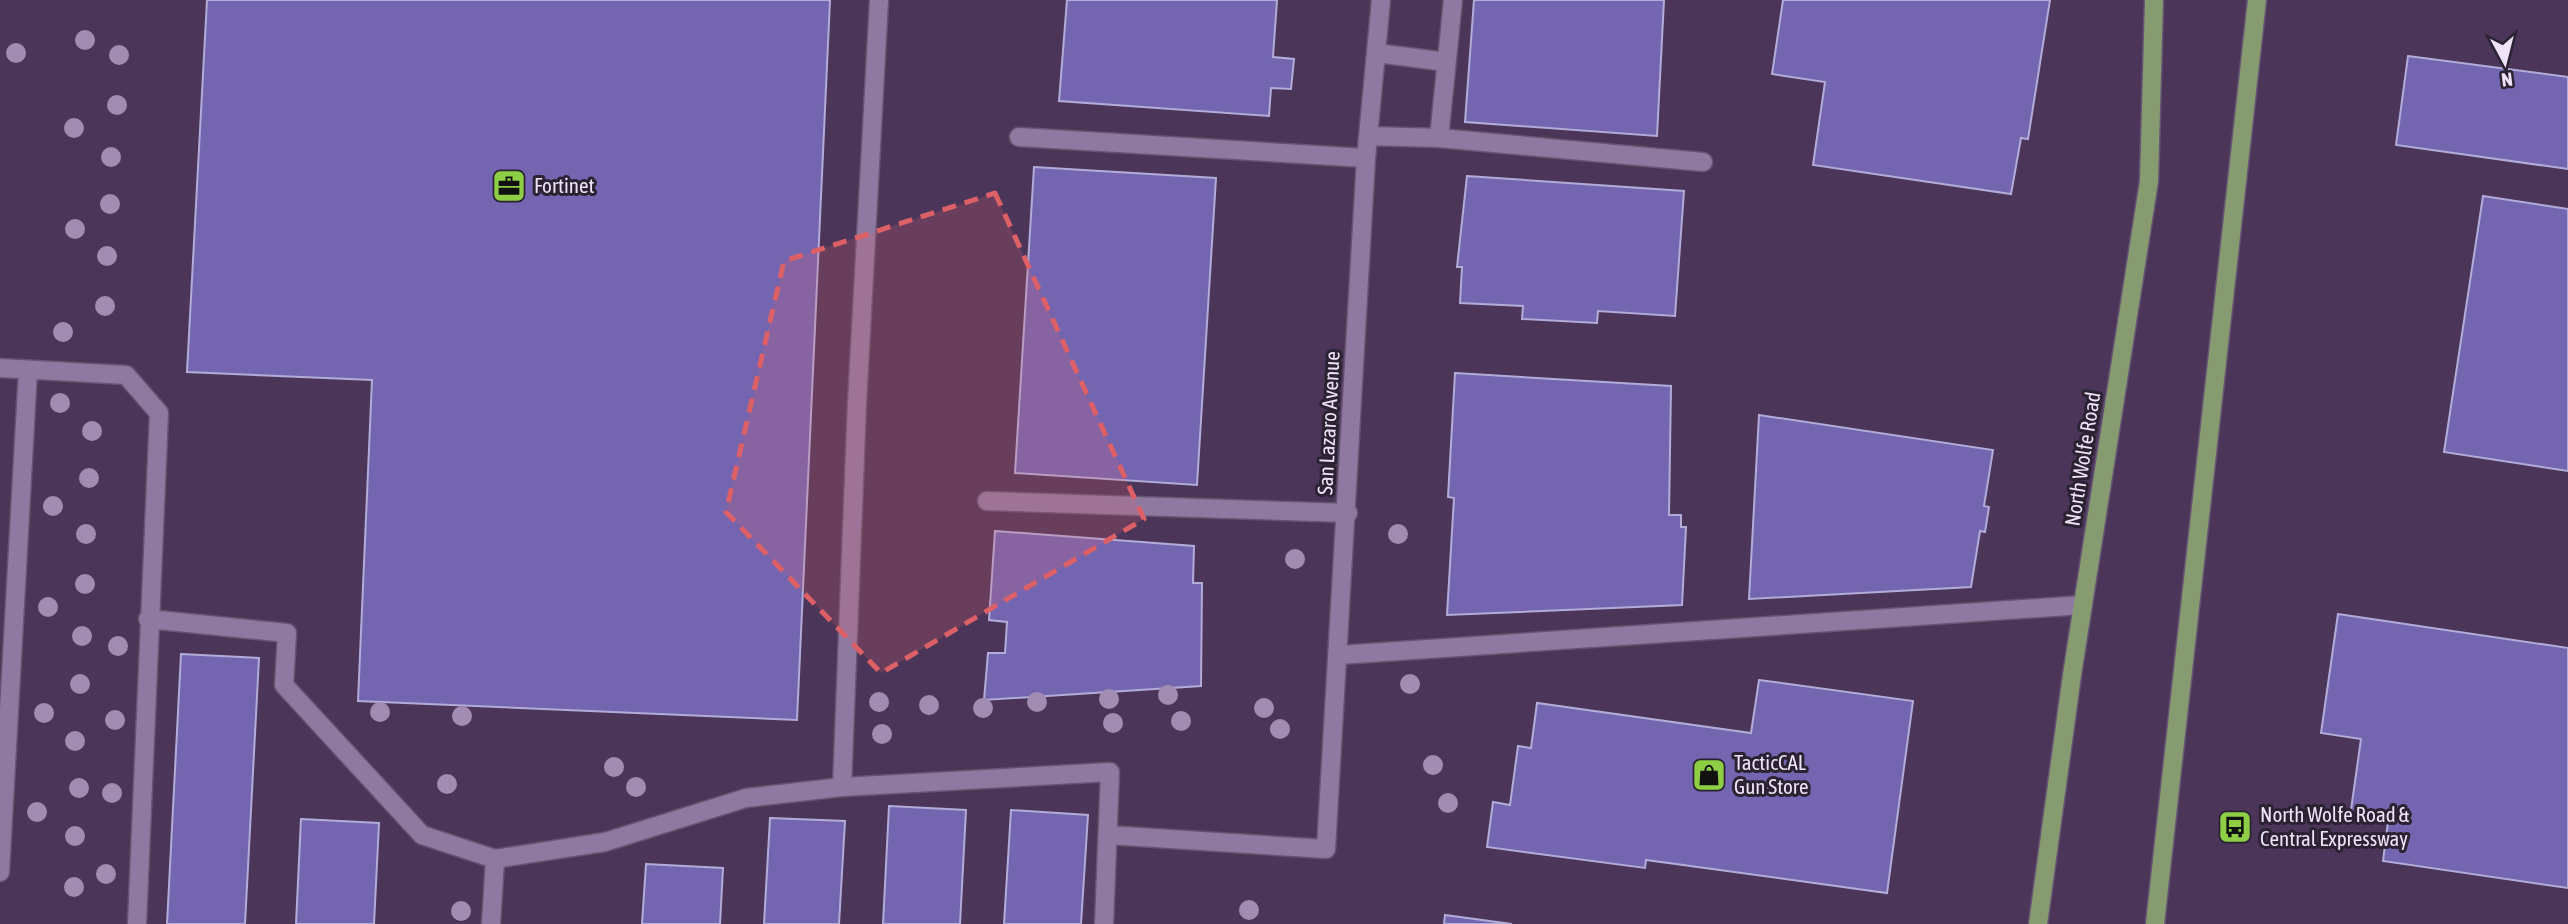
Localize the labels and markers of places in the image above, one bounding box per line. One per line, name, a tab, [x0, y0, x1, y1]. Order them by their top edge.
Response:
office icon: Fortinet	[490, 167, 528, 205]
place label: Fortinet	[534, 173, 595, 197]
place label: TacticCAL Gun Store	[1734, 750, 1809, 798]
shop icon: TacticCAL Gun Store	[1690, 756, 1728, 794]
place label: North Wolfe Road & Central Expressway	[2260, 802, 2410, 850]
bus stop icon: North Wolfe Road & Central Expressway	[2216, 808, 2254, 846]

